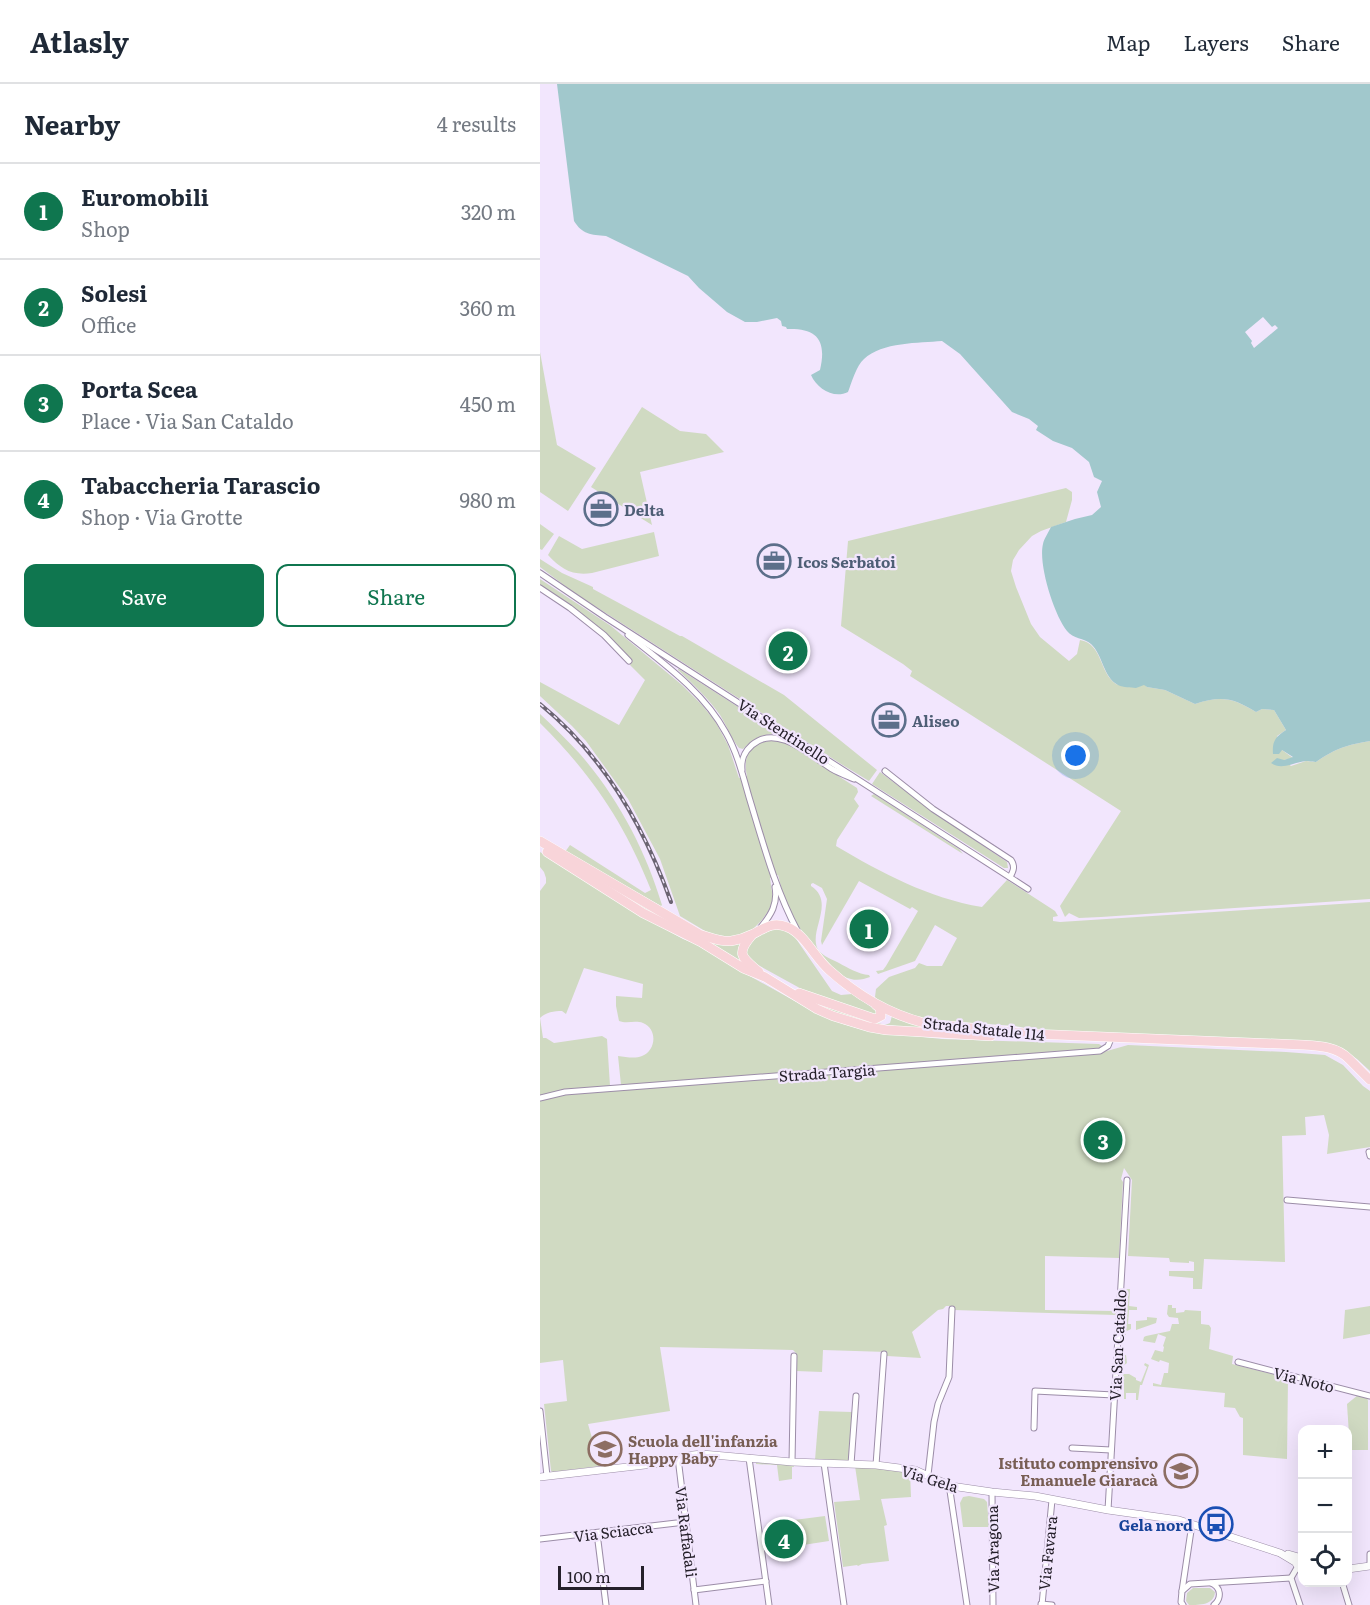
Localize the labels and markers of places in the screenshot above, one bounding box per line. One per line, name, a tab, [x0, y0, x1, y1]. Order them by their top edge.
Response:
office icon: Delta	[583, 491, 619, 527]
place label: Delta	[624, 498, 665, 521]
office icon: Icos Serbatoi	[756, 543, 792, 579]
place label: Icos Serbatoi	[797, 550, 896, 573]
pin: 2	[768, 628, 808, 674]
office icon: Aliseo	[871, 702, 907, 738]
place label: Aliseo	[912, 709, 960, 732]
pin: 1	[850, 906, 888, 952]
pin: 3	[1084, 1118, 1122, 1162]
place label: Scuola dell'infanzia Happy Baby	[628, 1429, 778, 1469]
school or university icon: Scuola dell'infanzia Happy Baby	[587, 1431, 623, 1467]
place label: Istituto comprensivo Emanuele Giaracà	[998, 1451, 1158, 1491]
school or university icon: Istituto comprensivo Emanuele Giaracà	[1163, 1453, 1199, 1489]
bus stop icon: Gela nord	[1198, 1506, 1234, 1542]
place label: Gela nord	[1119, 1513, 1193, 1536]
pin: 4	[764, 1516, 804, 1562]

